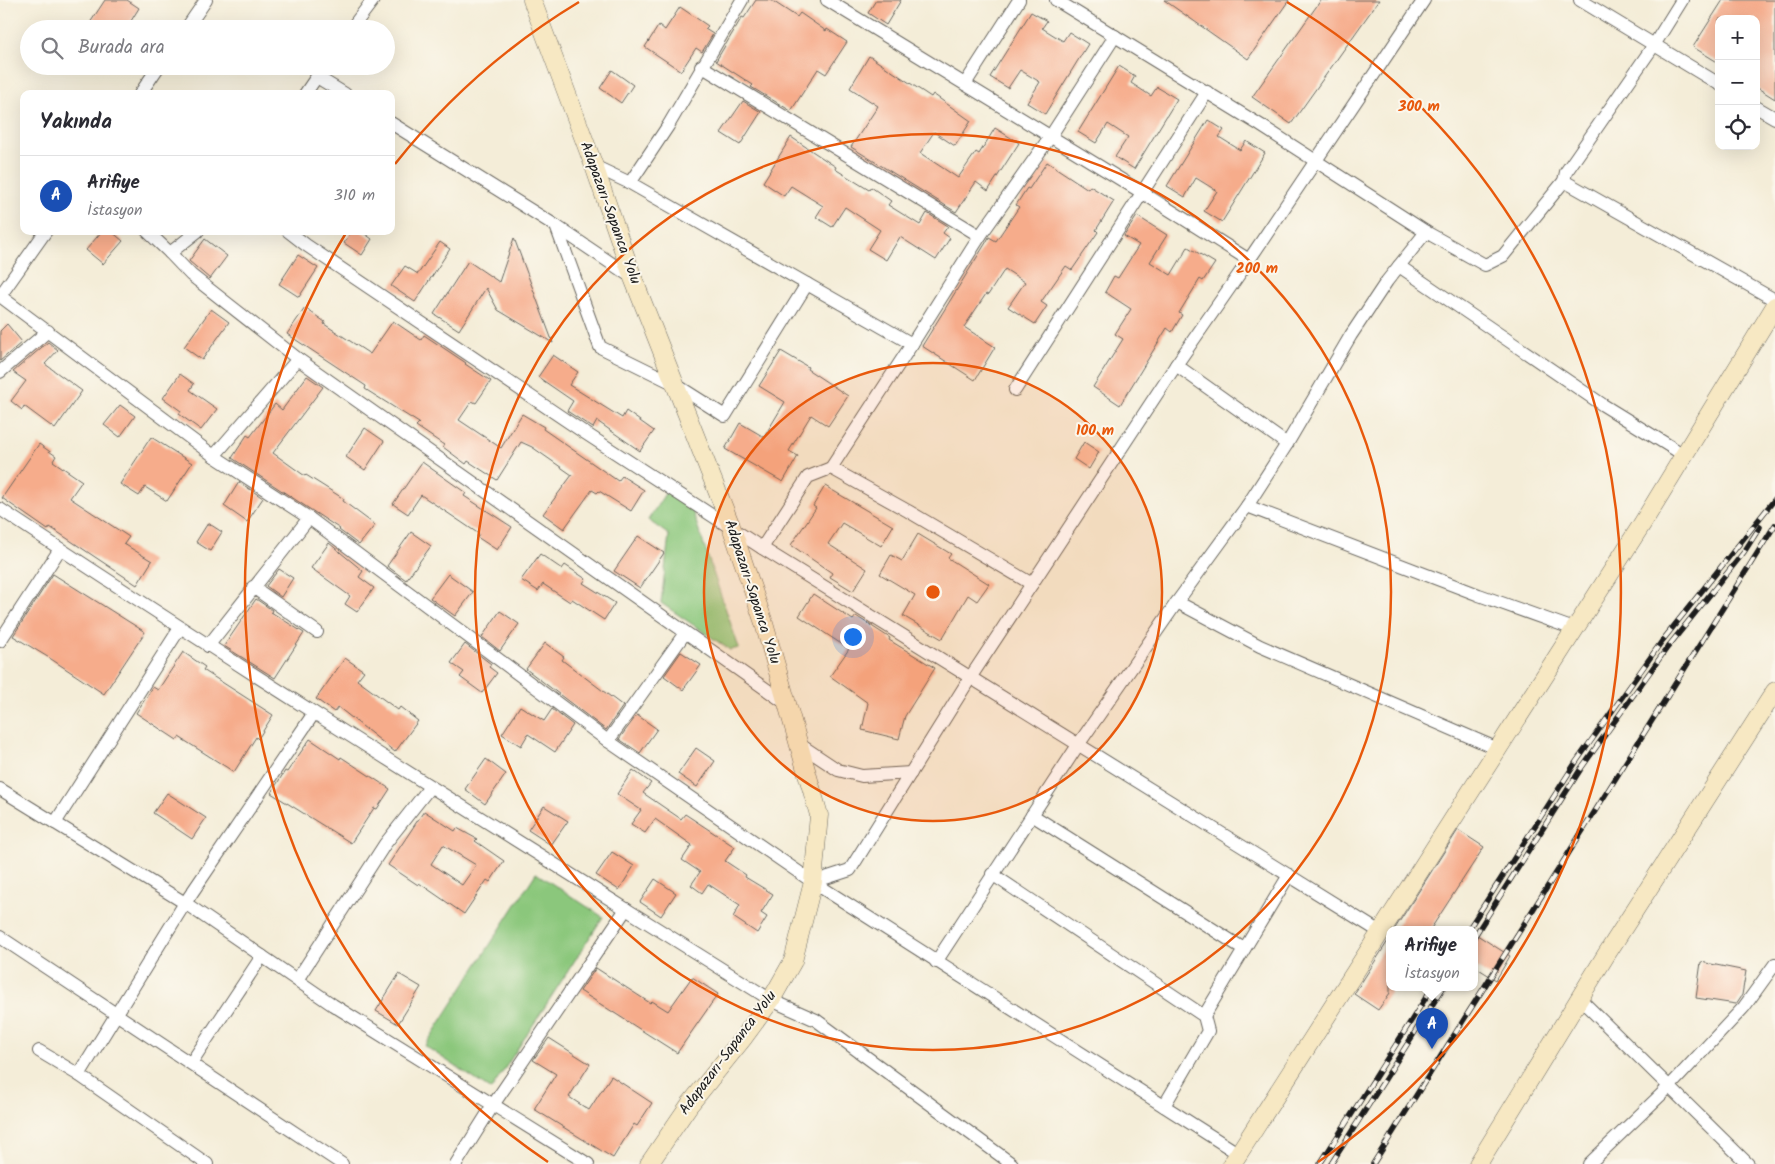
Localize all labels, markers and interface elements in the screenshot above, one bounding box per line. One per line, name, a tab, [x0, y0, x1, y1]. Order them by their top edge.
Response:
map controls	[1715, 15, 1760, 150]
button: +	[1715, 15, 1760, 60]
search box	[20, 20, 395, 75]
text: Burada ara	[78, 33, 165, 63]
icon: search	[38, 34, 66, 62]
button: −	[1715, 60, 1760, 105]
text: 300 m	[1397, 95, 1440, 119]
button: locate	[1715, 105, 1760, 150]
text: Yakında	[40, 106, 112, 139]
street label: Adapazarı-Sapanca Yolu	[573, 138, 647, 288]
text: Arifiye	[87, 168, 140, 198]
text: A	[51, 183, 61, 208]
text: 310 m	[334, 183, 375, 208]
text: İstasyon	[87, 198, 143, 223]
text: 200 m	[1236, 257, 1278, 281]
text: 100 m	[1076, 419, 1114, 443]
street label: Adapazarı-Sapanca Yolu	[717, 517, 787, 667]
centre of rings	[924, 583, 942, 601]
your location	[840, 624, 866, 650]
popup	[1386, 926, 1478, 991]
text: Arifiye	[1404, 931, 1457, 961]
text: İstasyon	[1404, 961, 1460, 986]
street label: Adapazarı-Sapanca Yolu	[673, 986, 783, 1120]
pin: A	[1416, 1008, 1448, 1049]

